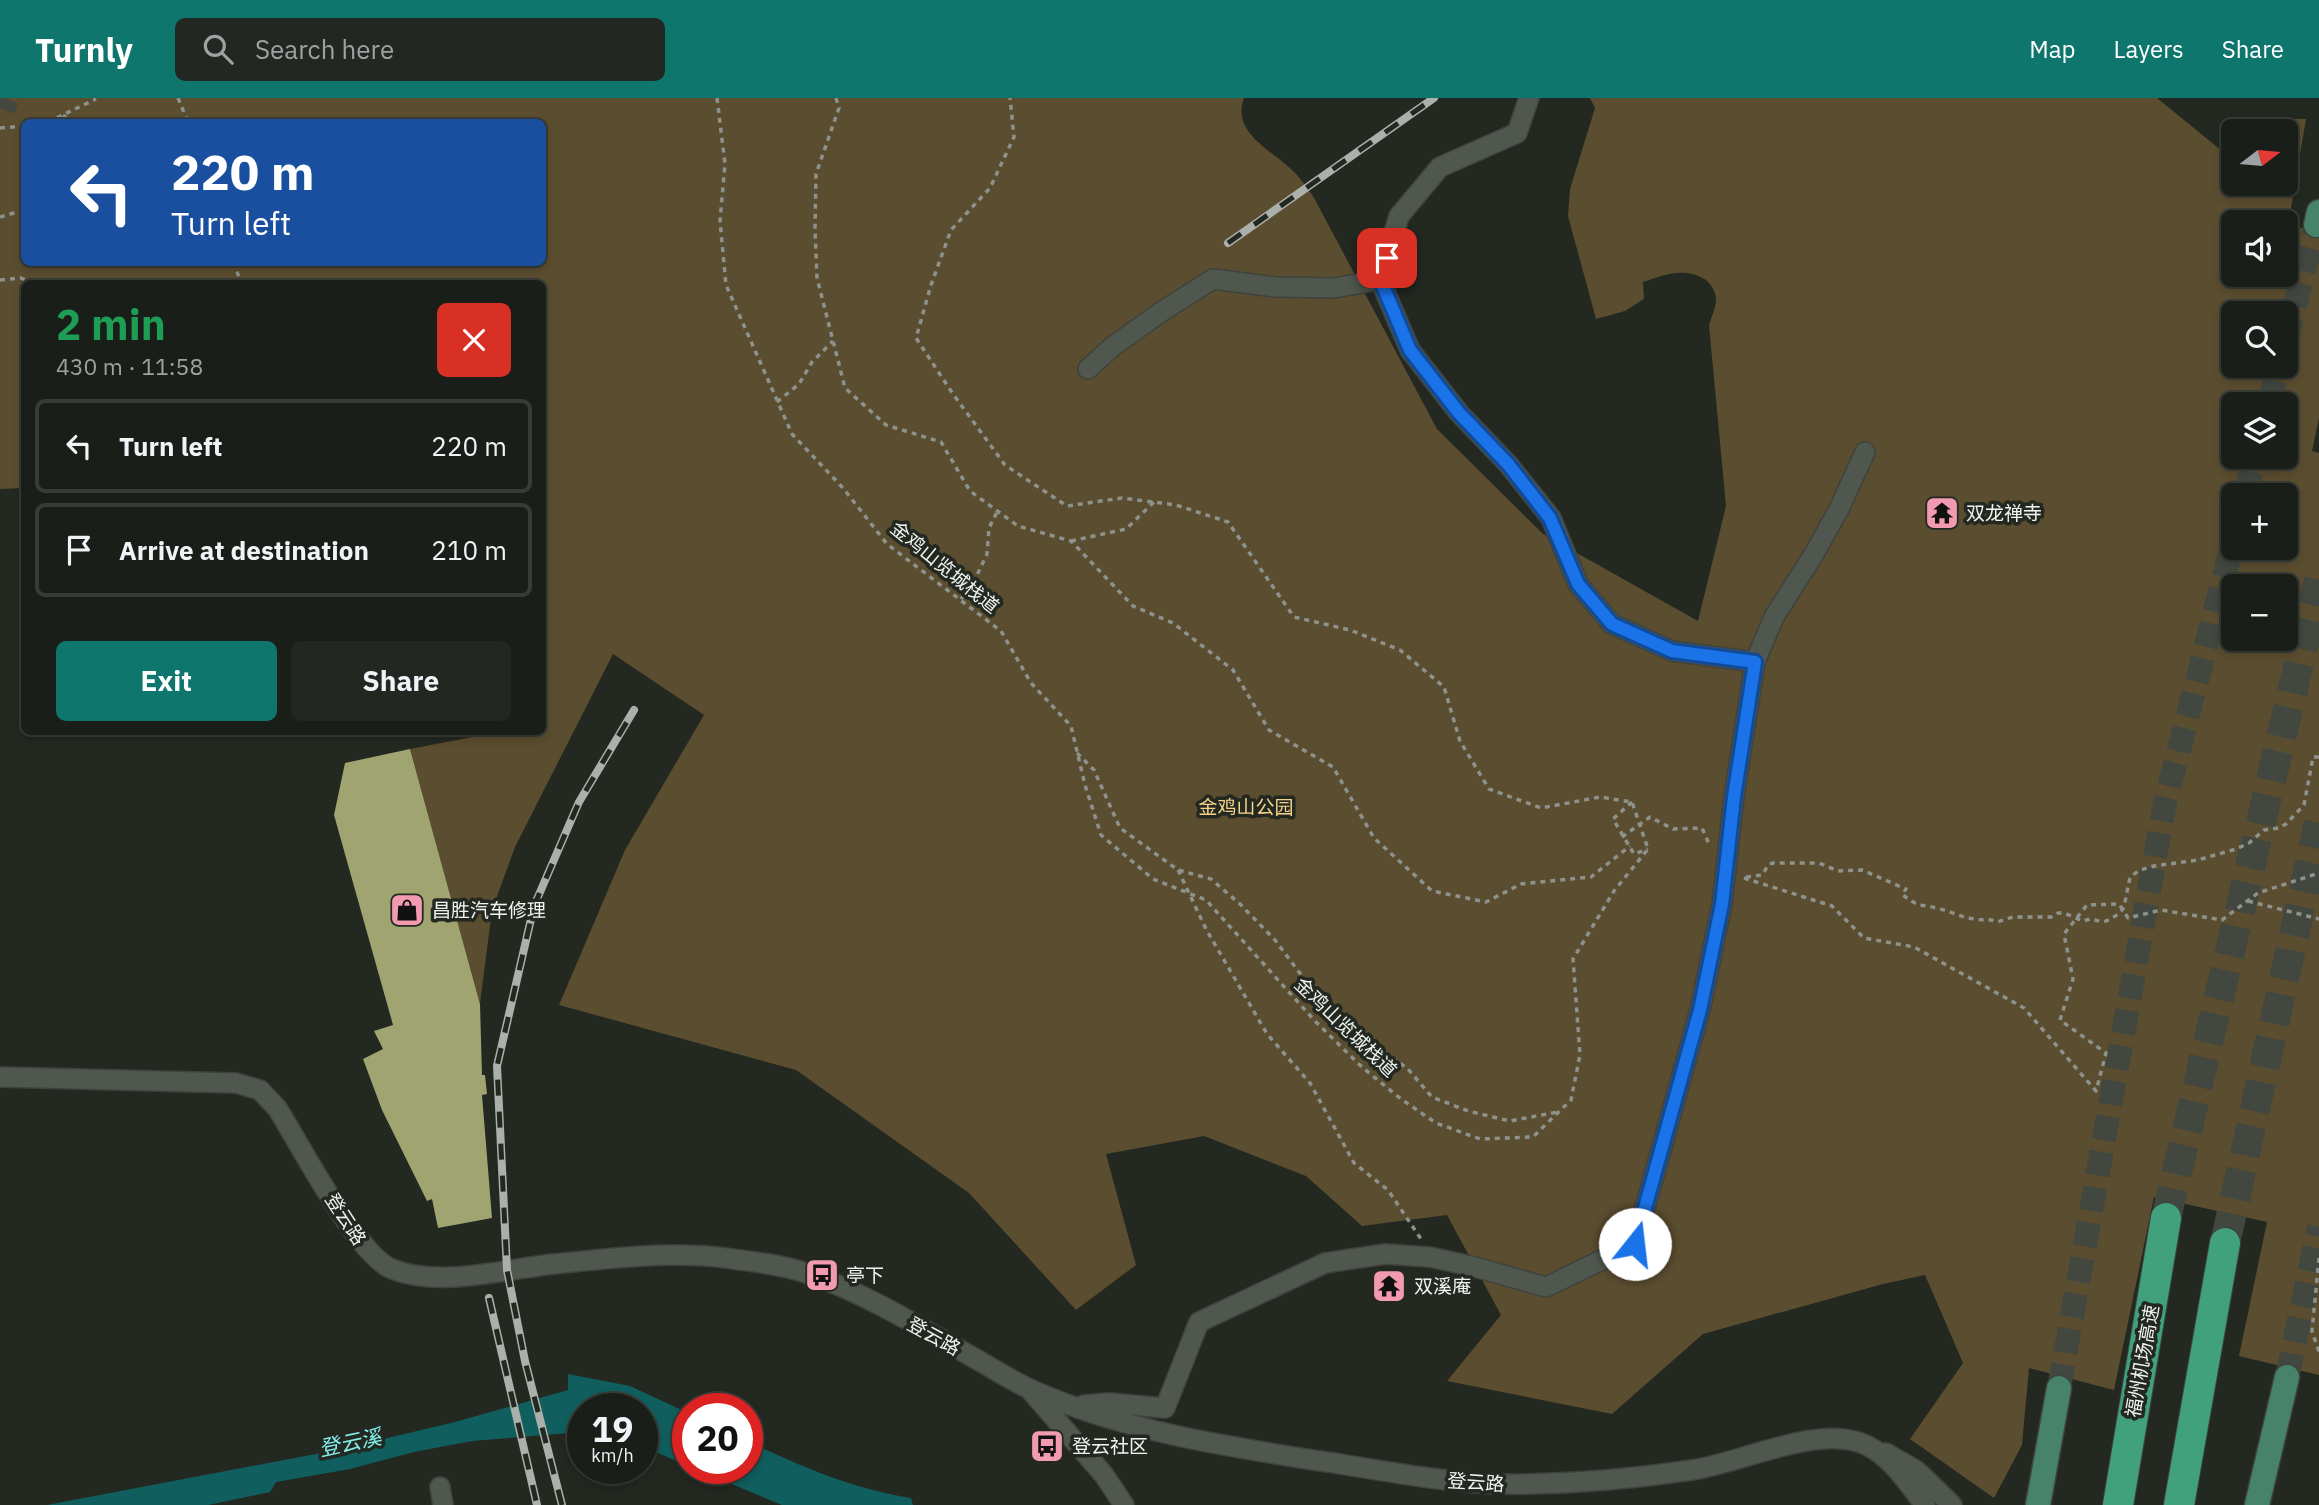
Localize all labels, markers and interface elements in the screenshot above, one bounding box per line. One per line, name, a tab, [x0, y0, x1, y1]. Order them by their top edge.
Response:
search box	[175, 18, 665, 81]
text: Turnly	[35, 28, 133, 71]
icon: search	[199, 30, 237, 68]
text: Search here	[255, 32, 394, 66]
text: Map	[2029, 33, 2076, 65]
text: Layers	[2114, 33, 2184, 65]
text: Share	[2222, 33, 2284, 65]
north arrow	[2221, 119, 2298, 196]
map controls	[2221, 119, 2298, 651]
text: 220 m	[171, 140, 315, 203]
icon: left	[56, 147, 147, 238]
text: Turn left	[171, 202, 291, 244]
button: sound	[2221, 210, 2298, 287]
pin	[1357, 228, 1417, 288]
icon: arrive	[1368, 239, 1406, 277]
text: 2 min	[56, 297, 166, 352]
button: search	[2221, 301, 2298, 378]
button: close	[437, 303, 511, 377]
text: 430 m · 11:58	[56, 351, 203, 381]
button: layers	[2221, 392, 2298, 469]
icon: left	[60, 427, 98, 465]
text: Turn left	[119, 429, 222, 463]
text: 220 m	[431, 429, 507, 463]
button: +	[2221, 483, 2298, 560]
temple icon: 双龙禅寺	[1923, 494, 1961, 532]
place label: 双龙禅寺	[1966, 501, 2042, 525]
street label: 金鸡山览城栈道	[886, 516, 1004, 618]
icon: arrive	[60, 531, 98, 569]
text: Arrive at destination	[119, 533, 369, 567]
text: 210 m	[431, 533, 507, 567]
button: −	[2221, 574, 2298, 651]
button: Exit	[56, 641, 277, 721]
button: Share	[291, 641, 511, 721]
park label: 金鸡山公园	[1198, 795, 1294, 819]
shop icon: 昌胜汽车修理	[388, 891, 426, 929]
place label: 昌胜汽车修理	[432, 898, 546, 922]
street label: 金鸡山览城栈道	[1290, 972, 1402, 1082]
street label: 登云路	[320, 1189, 372, 1249]
position arrow	[1598, 1207, 1672, 1281]
bus stop icon: 亭下	[803, 1256, 841, 1294]
place label: 亭下	[846, 1263, 884, 1287]
temple icon: 双溪庵	[1370, 1267, 1408, 1305]
place label: 双溪庵	[1414, 1274, 1471, 1298]
street label: 福州机场高速	[2120, 1303, 2164, 1419]
street label: 登云路	[903, 1312, 965, 1360]
speed limit sign: 20	[672, 1393, 763, 1484]
text: 19	[591, 1406, 634, 1452]
water label: 登云溪	[316, 1421, 386, 1462]
bus stop icon: 登云社区	[1028, 1427, 1066, 1465]
place label: 登云社区	[1072, 1434, 1148, 1458]
text: km/h	[591, 1444, 634, 1467]
street label: 登云路	[1447, 1468, 1505, 1496]

